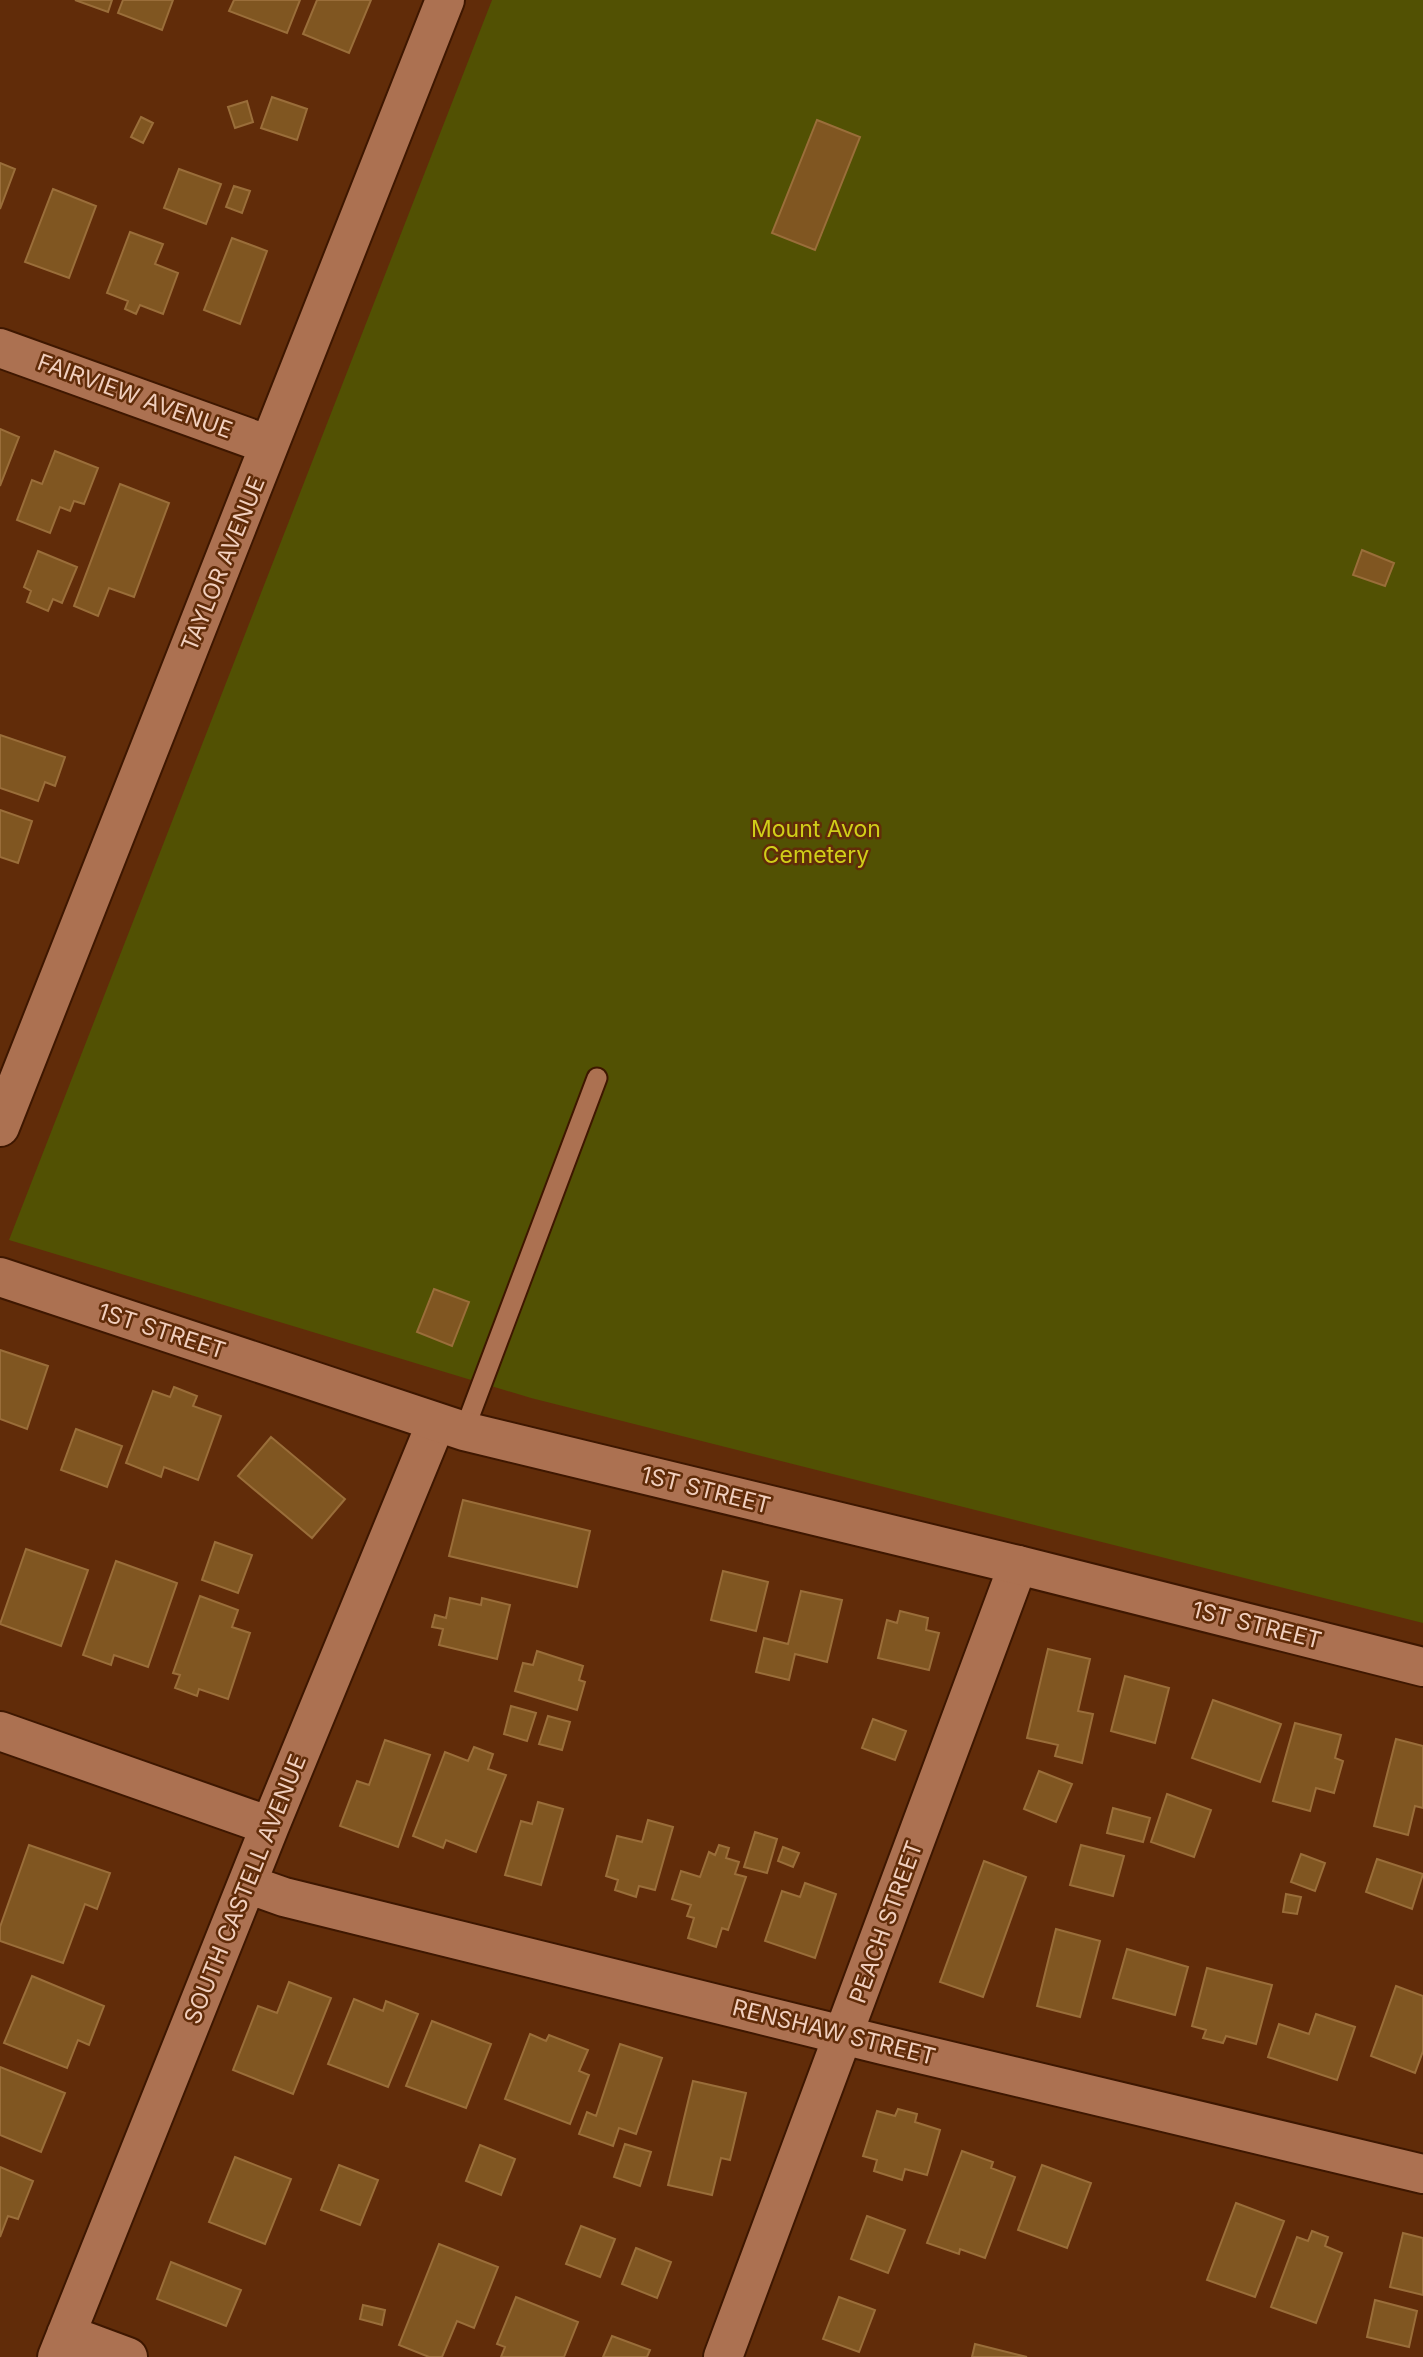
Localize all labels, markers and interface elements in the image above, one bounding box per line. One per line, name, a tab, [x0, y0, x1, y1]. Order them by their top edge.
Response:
street label: FAIRVIEW AVENUE	[34, 348, 236, 444]
street label: TAYLOR AVENUE	[175, 472, 271, 656]
park label: Mount Avon Cemetery	[751, 815, 881, 869]
street label: 1ST STREET	[95, 1297, 229, 1365]
street label: 1ST STREET	[638, 1460, 774, 1520]
street label: 1ST STREET	[1189, 1595, 1325, 1655]
street label: SOUTH CASTELL AVENUE	[178, 1750, 312, 2028]
street label: PEACH STREET	[844, 1837, 928, 2007]
street label: RENSHAW STREET	[730, 1993, 938, 2071]

